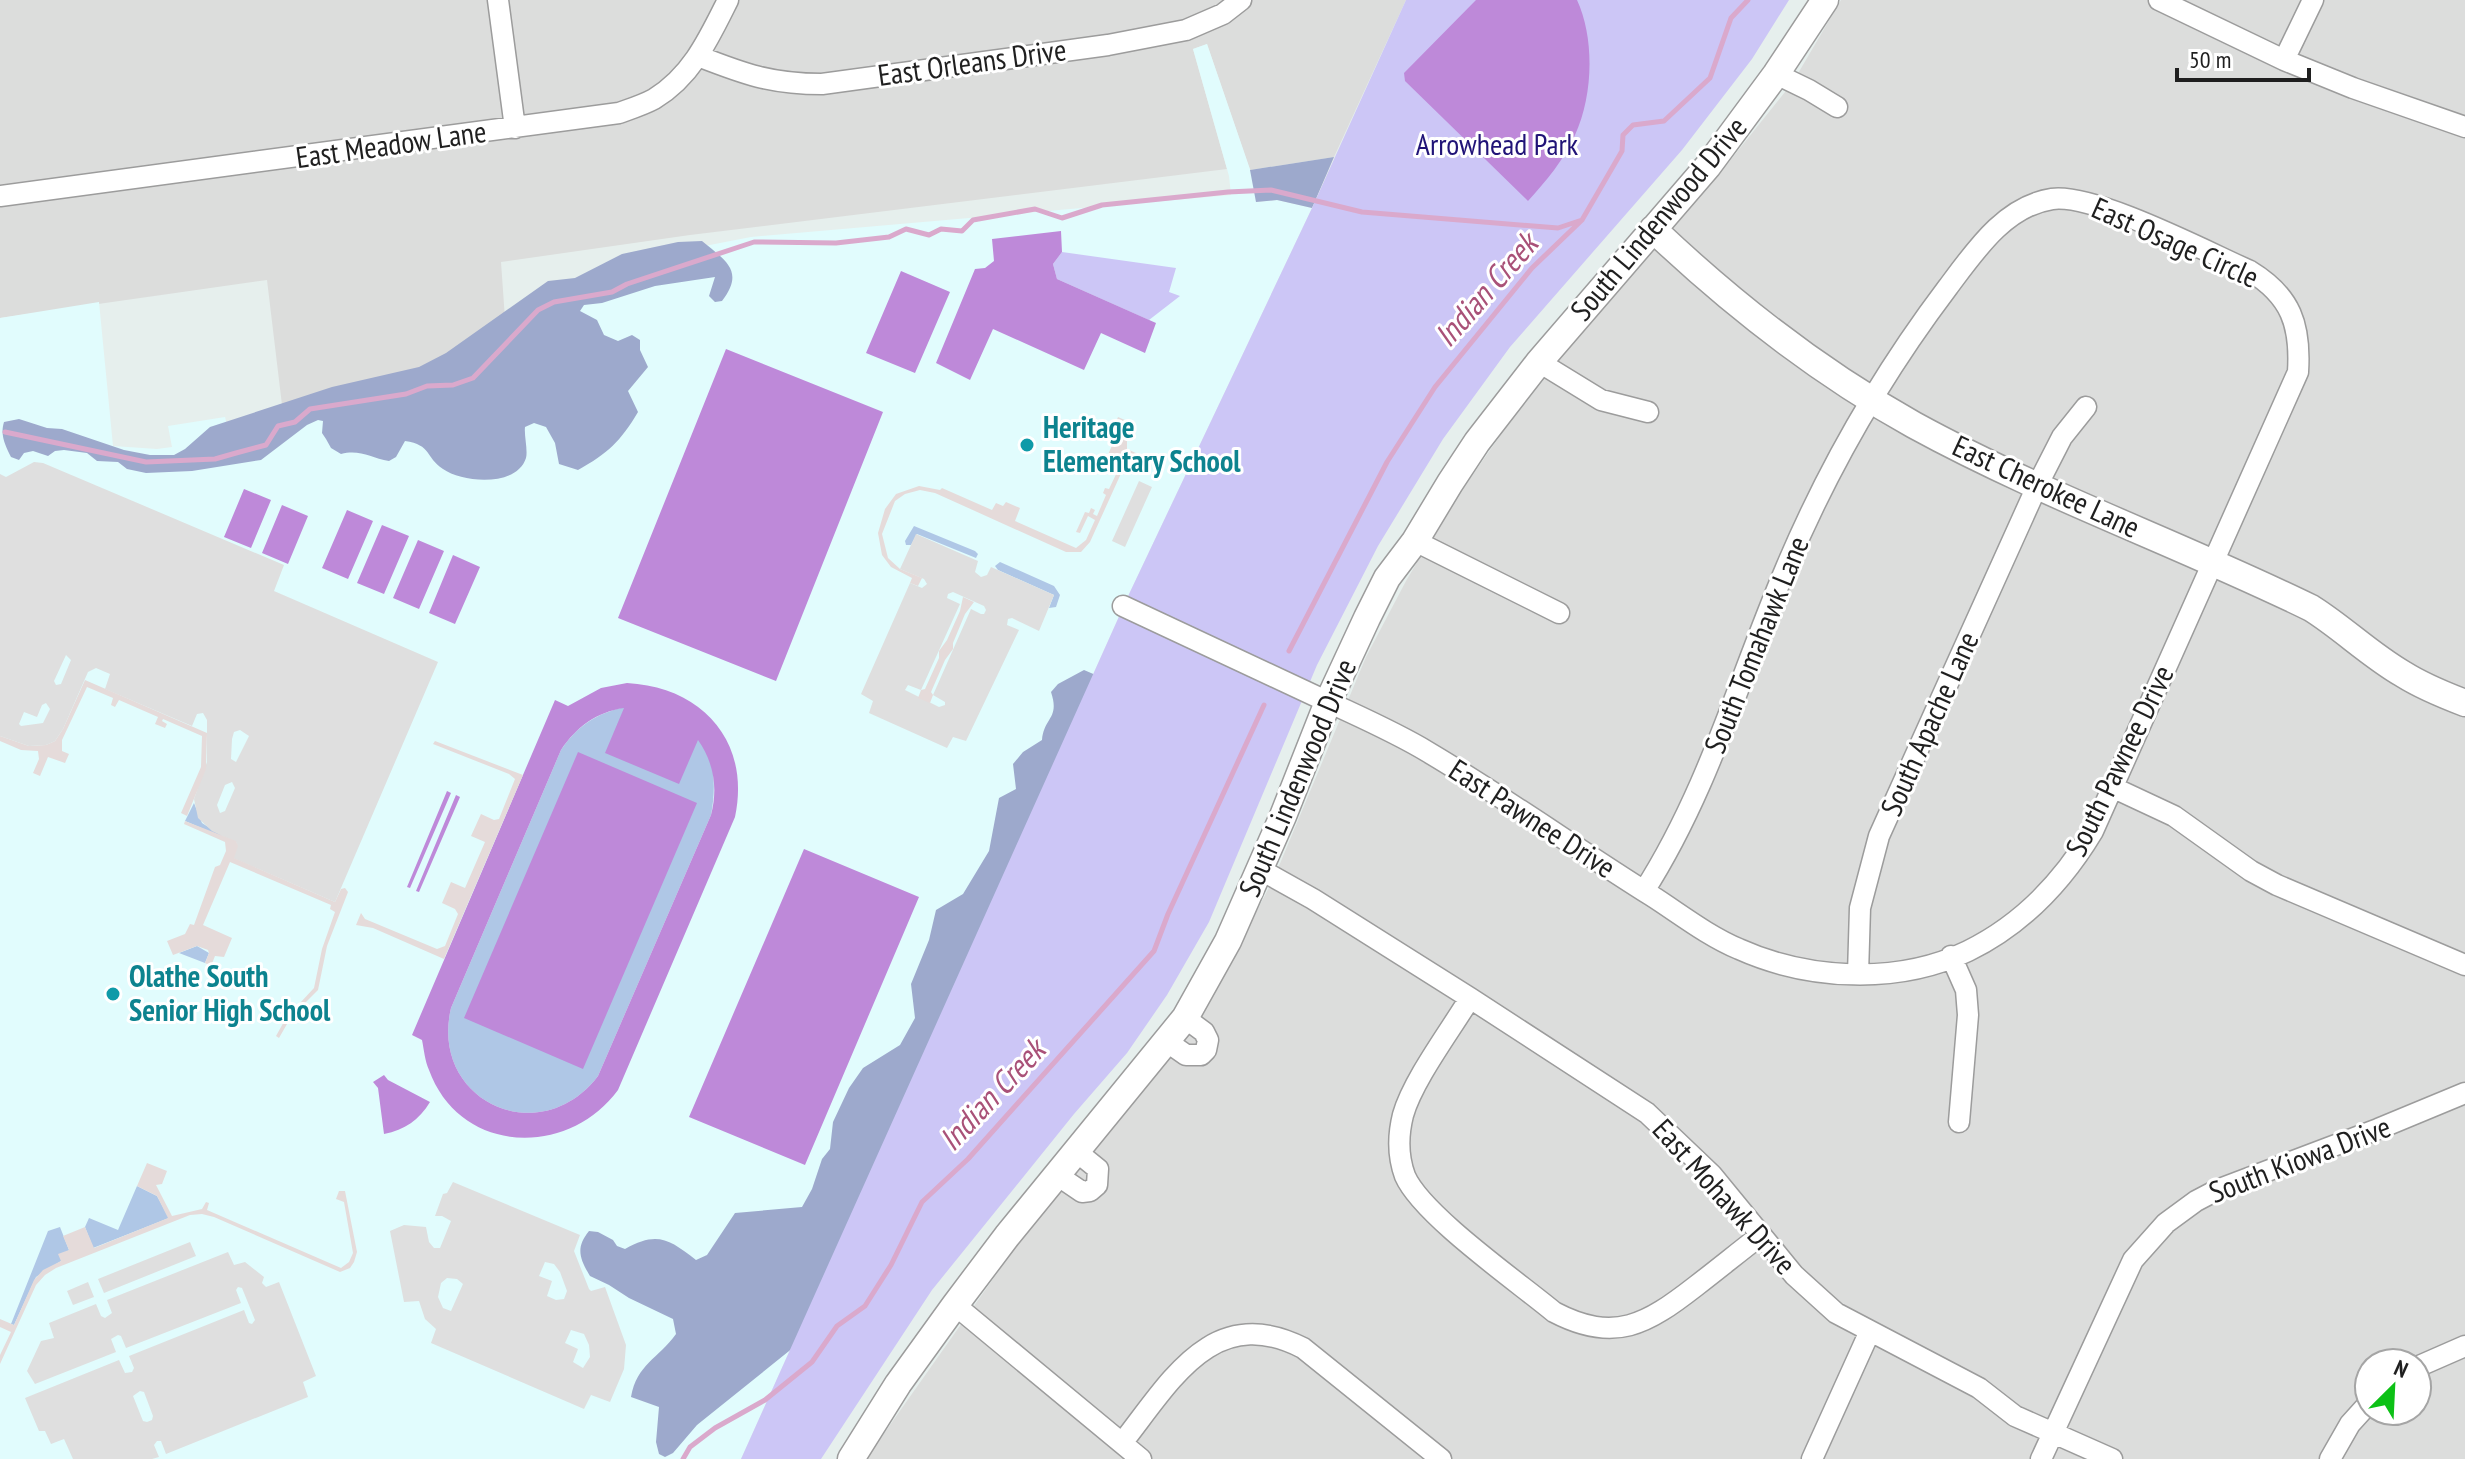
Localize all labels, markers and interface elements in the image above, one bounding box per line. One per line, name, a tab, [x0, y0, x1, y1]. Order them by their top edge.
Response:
street label: East Orleans Drive	[875, 29, 1069, 94]
scale bar	[2177, 32, 2309, 82]
text: 50 m	[2189, 44, 2231, 75]
street label: South Lindenwood Drive	[1561, 108, 1755, 328]
street label: East Meadow Lane	[293, 111, 489, 176]
park label: Arrowhead Park	[1416, 124, 1579, 163]
street label: East Osage Circle	[2086, 188, 2265, 296]
water label: Indian Creek	[1424, 221, 1549, 355]
place label: Heritage Elementary School	[1043, 407, 1241, 480]
street label: East Cherokee Lane	[1947, 425, 2146, 546]
marker: Heritage Elementary School	[1018, 436, 1036, 454]
street label: South Tomahawk Lane	[1694, 530, 1817, 759]
street label: South Apache Lane	[1871, 625, 1987, 821]
street label: South Lindenwood Drive	[1229, 653, 1364, 902]
street label: South Pawnee Drive	[2056, 658, 2182, 862]
street label: East Pawnee Drive	[1442, 749, 1623, 886]
place label: Olathe South Senior High School	[129, 956, 331, 1029]
marker: Olathe South Senior High School	[104, 985, 122, 1003]
water label: Indian Creek	[929, 1027, 1056, 1159]
street label: South Kiowa Drive	[2203, 1106, 2396, 1211]
street label: East Mohawk Drive	[1645, 1110, 1805, 1282]
north arrow	[2353, 1347, 2433, 1427]
text: N	[2390, 1354, 2412, 1384]

